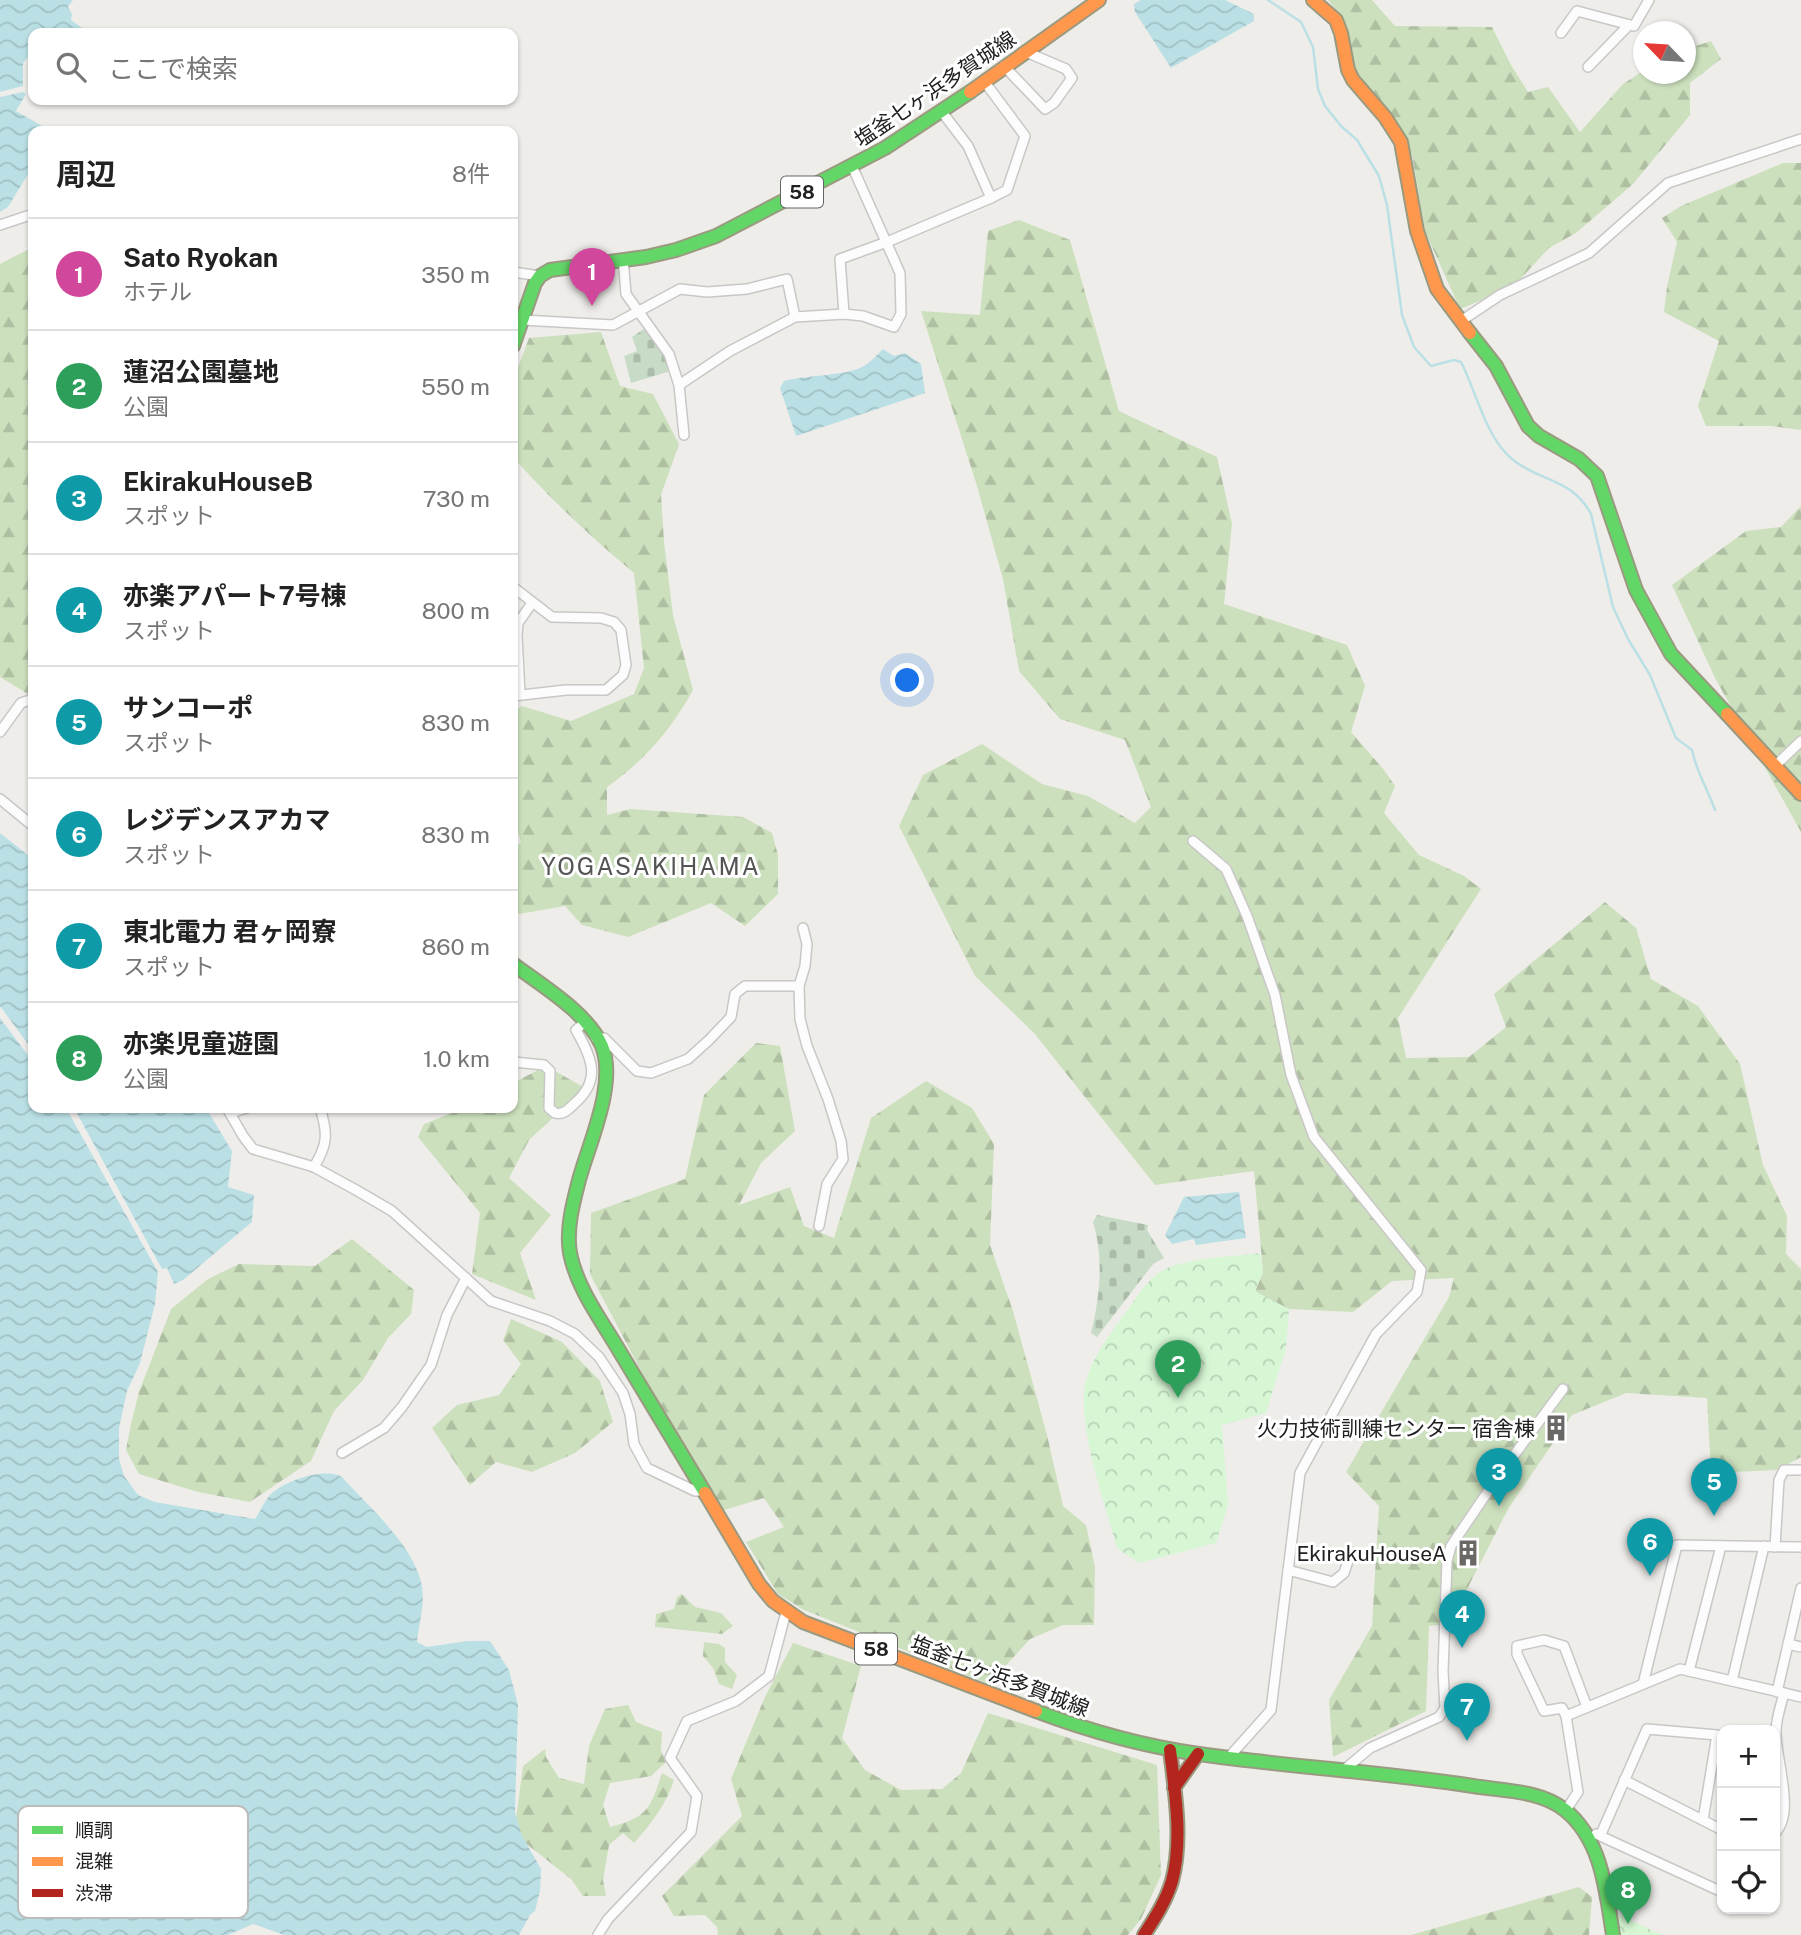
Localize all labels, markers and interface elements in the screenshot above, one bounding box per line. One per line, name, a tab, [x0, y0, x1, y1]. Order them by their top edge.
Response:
north arrow	[1633, 21, 1696, 84]
street label: 塩釜七ヶ浜多賀城線	[850, 26, 1020, 152]
search box	[28, 28, 518, 105]
icon: search	[52, 48, 90, 86]
text: ここで検索	[108, 53, 238, 84]
text: 周辺	[56, 156, 116, 192]
text: 8件	[452, 160, 490, 187]
road number: 58	[781, 176, 823, 208]
text: Sato Ryokan	[123, 242, 278, 273]
pin: 1	[569, 248, 615, 306]
text: 1	[74, 261, 84, 288]
text: 350 m	[421, 261, 490, 288]
text: ホテル	[123, 278, 192, 305]
text: 蓮沼公園墓地	[123, 356, 279, 387]
text: 2	[72, 373, 86, 400]
text: 550 m	[421, 373, 490, 400]
text: 公園	[123, 393, 169, 420]
text: EkirakuHouseB	[123, 466, 313, 497]
text: 3	[71, 485, 87, 512]
text: 730 m	[423, 485, 490, 512]
text: スポット	[123, 502, 215, 529]
text: 亦楽アパート7号棟	[123, 580, 347, 611]
text: 4	[71, 597, 87, 624]
text: 800 m	[422, 597, 490, 624]
text: スポット	[123, 617, 215, 644]
your location	[890, 663, 924, 697]
text: サンコーポ	[123, 692, 253, 723]
text: 5	[71, 709, 87, 736]
text: 830 m	[421, 709, 490, 736]
text: スポット	[123, 729, 215, 756]
text: レジデンスアカマ	[123, 804, 330, 835]
text: 6	[71, 821, 87, 848]
text: 830 m	[421, 821, 490, 848]
text: スポット	[123, 841, 215, 868]
district label: YOGASAKIHAMA	[541, 852, 761, 880]
text: 東北電力 君ヶ岡寮	[123, 916, 337, 947]
text: 7	[72, 933, 86, 960]
text: 860 m	[422, 933, 490, 960]
text: スポット	[123, 953, 215, 980]
text: 亦楽児童遊園	[123, 1028, 279, 1059]
text: 8	[71, 1045, 87, 1072]
text: 1.0 km	[423, 1045, 490, 1072]
text: 公園	[123, 1065, 169, 1092]
pin: 2	[1155, 1340, 1201, 1398]
building icon: 火力技術訓練センター 宿舎棟	[1541, 1413, 1571, 1443]
place label: 火力技術訓練センター 宿舎棟	[1257, 1416, 1535, 1441]
pin: 3	[1476, 1448, 1522, 1506]
pin: 5	[1691, 1458, 1737, 1516]
pin: 6	[1627, 1518, 1673, 1576]
building icon: EkirakuHouseA	[1453, 1538, 1483, 1568]
place label: EkirakuHouseA	[1297, 1541, 1447, 1566]
pin: 4	[1439, 1590, 1485, 1648]
street label: 塩釜七ヶ浜多賀城線	[907, 1630, 1093, 1722]
road number: 58	[855, 1634, 897, 1665]
pin: 7	[1444, 1683, 1490, 1741]
map controls	[1717, 1725, 1780, 1914]
button: +	[1717, 1725, 1780, 1788]
button: −	[1717, 1788, 1780, 1851]
legend	[18, 1806, 248, 1918]
text: 順調	[75, 1819, 113, 1841]
text: 混雑	[75, 1850, 113, 1872]
button: locate	[1717, 1851, 1780, 1914]
pin: 8	[1605, 1866, 1651, 1924]
text: 渋滞	[75, 1882, 113, 1904]

